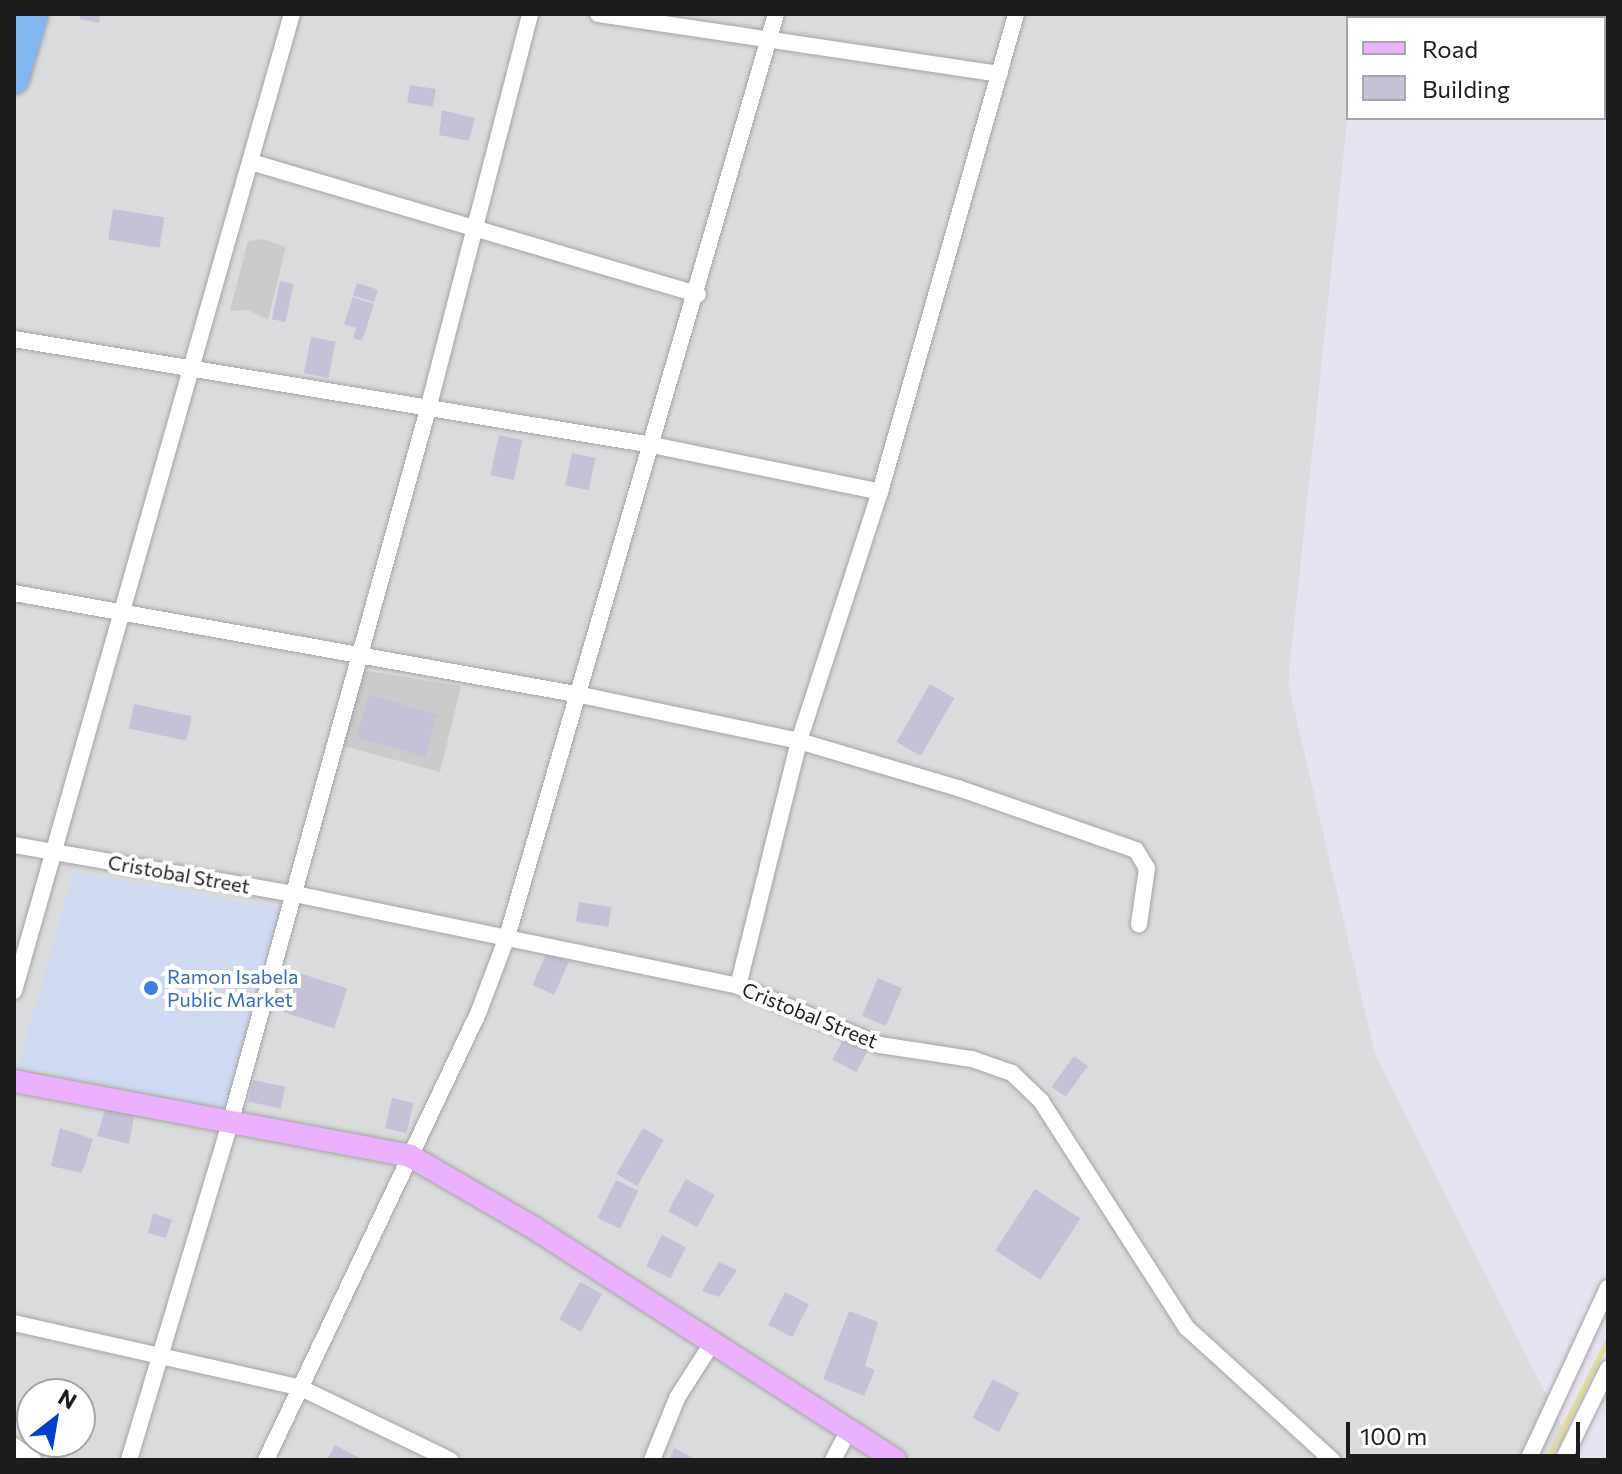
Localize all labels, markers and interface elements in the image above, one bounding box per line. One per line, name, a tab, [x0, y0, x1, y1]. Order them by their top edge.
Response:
legend	[1346, 16, 1606, 120]
text: Road	[1422, 34, 1478, 63]
text: Building	[1422, 74, 1510, 103]
street label: Cristobal Street	[106, 850, 252, 898]
place label: Ramon Isabela Public Market	[167, 964, 299, 1011]
street label: Cristobal Street	[739, 977, 881, 1053]
marker: Ramon Isabela Public Market	[142, 979, 160, 997]
north arrow	[16, 1378, 96, 1458]
text: N	[54, 1383, 82, 1415]
scale bar	[1350, 1406, 1584, 1456]
text: 100 m	[1360, 1421, 1427, 1450]

